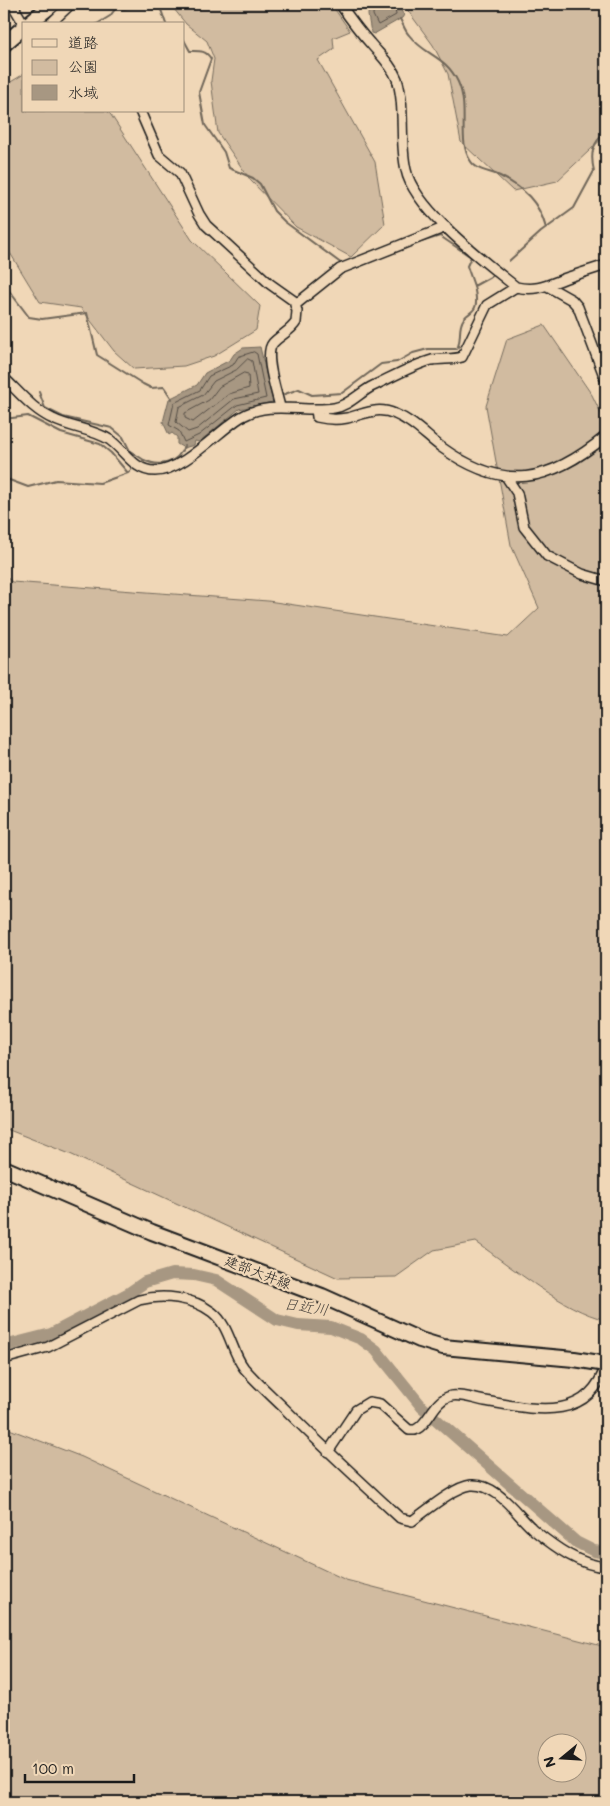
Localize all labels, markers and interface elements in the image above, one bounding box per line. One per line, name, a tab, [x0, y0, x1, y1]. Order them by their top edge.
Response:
legend	[22, 22, 185, 112]
text: 道路	[68, 32, 98, 52]
text: 公園	[68, 56, 98, 76]
text: 水域	[68, 82, 98, 102]
street label: 建部大井線	[222, 1250, 294, 1293]
water label: 日近川	[282, 1293, 330, 1319]
north arrow	[538, 1734, 588, 1784]
scale bar	[25, 1751, 134, 1783]
text: N	[538, 1754, 560, 1770]
text: 100 m	[32, 1758, 74, 1778]

